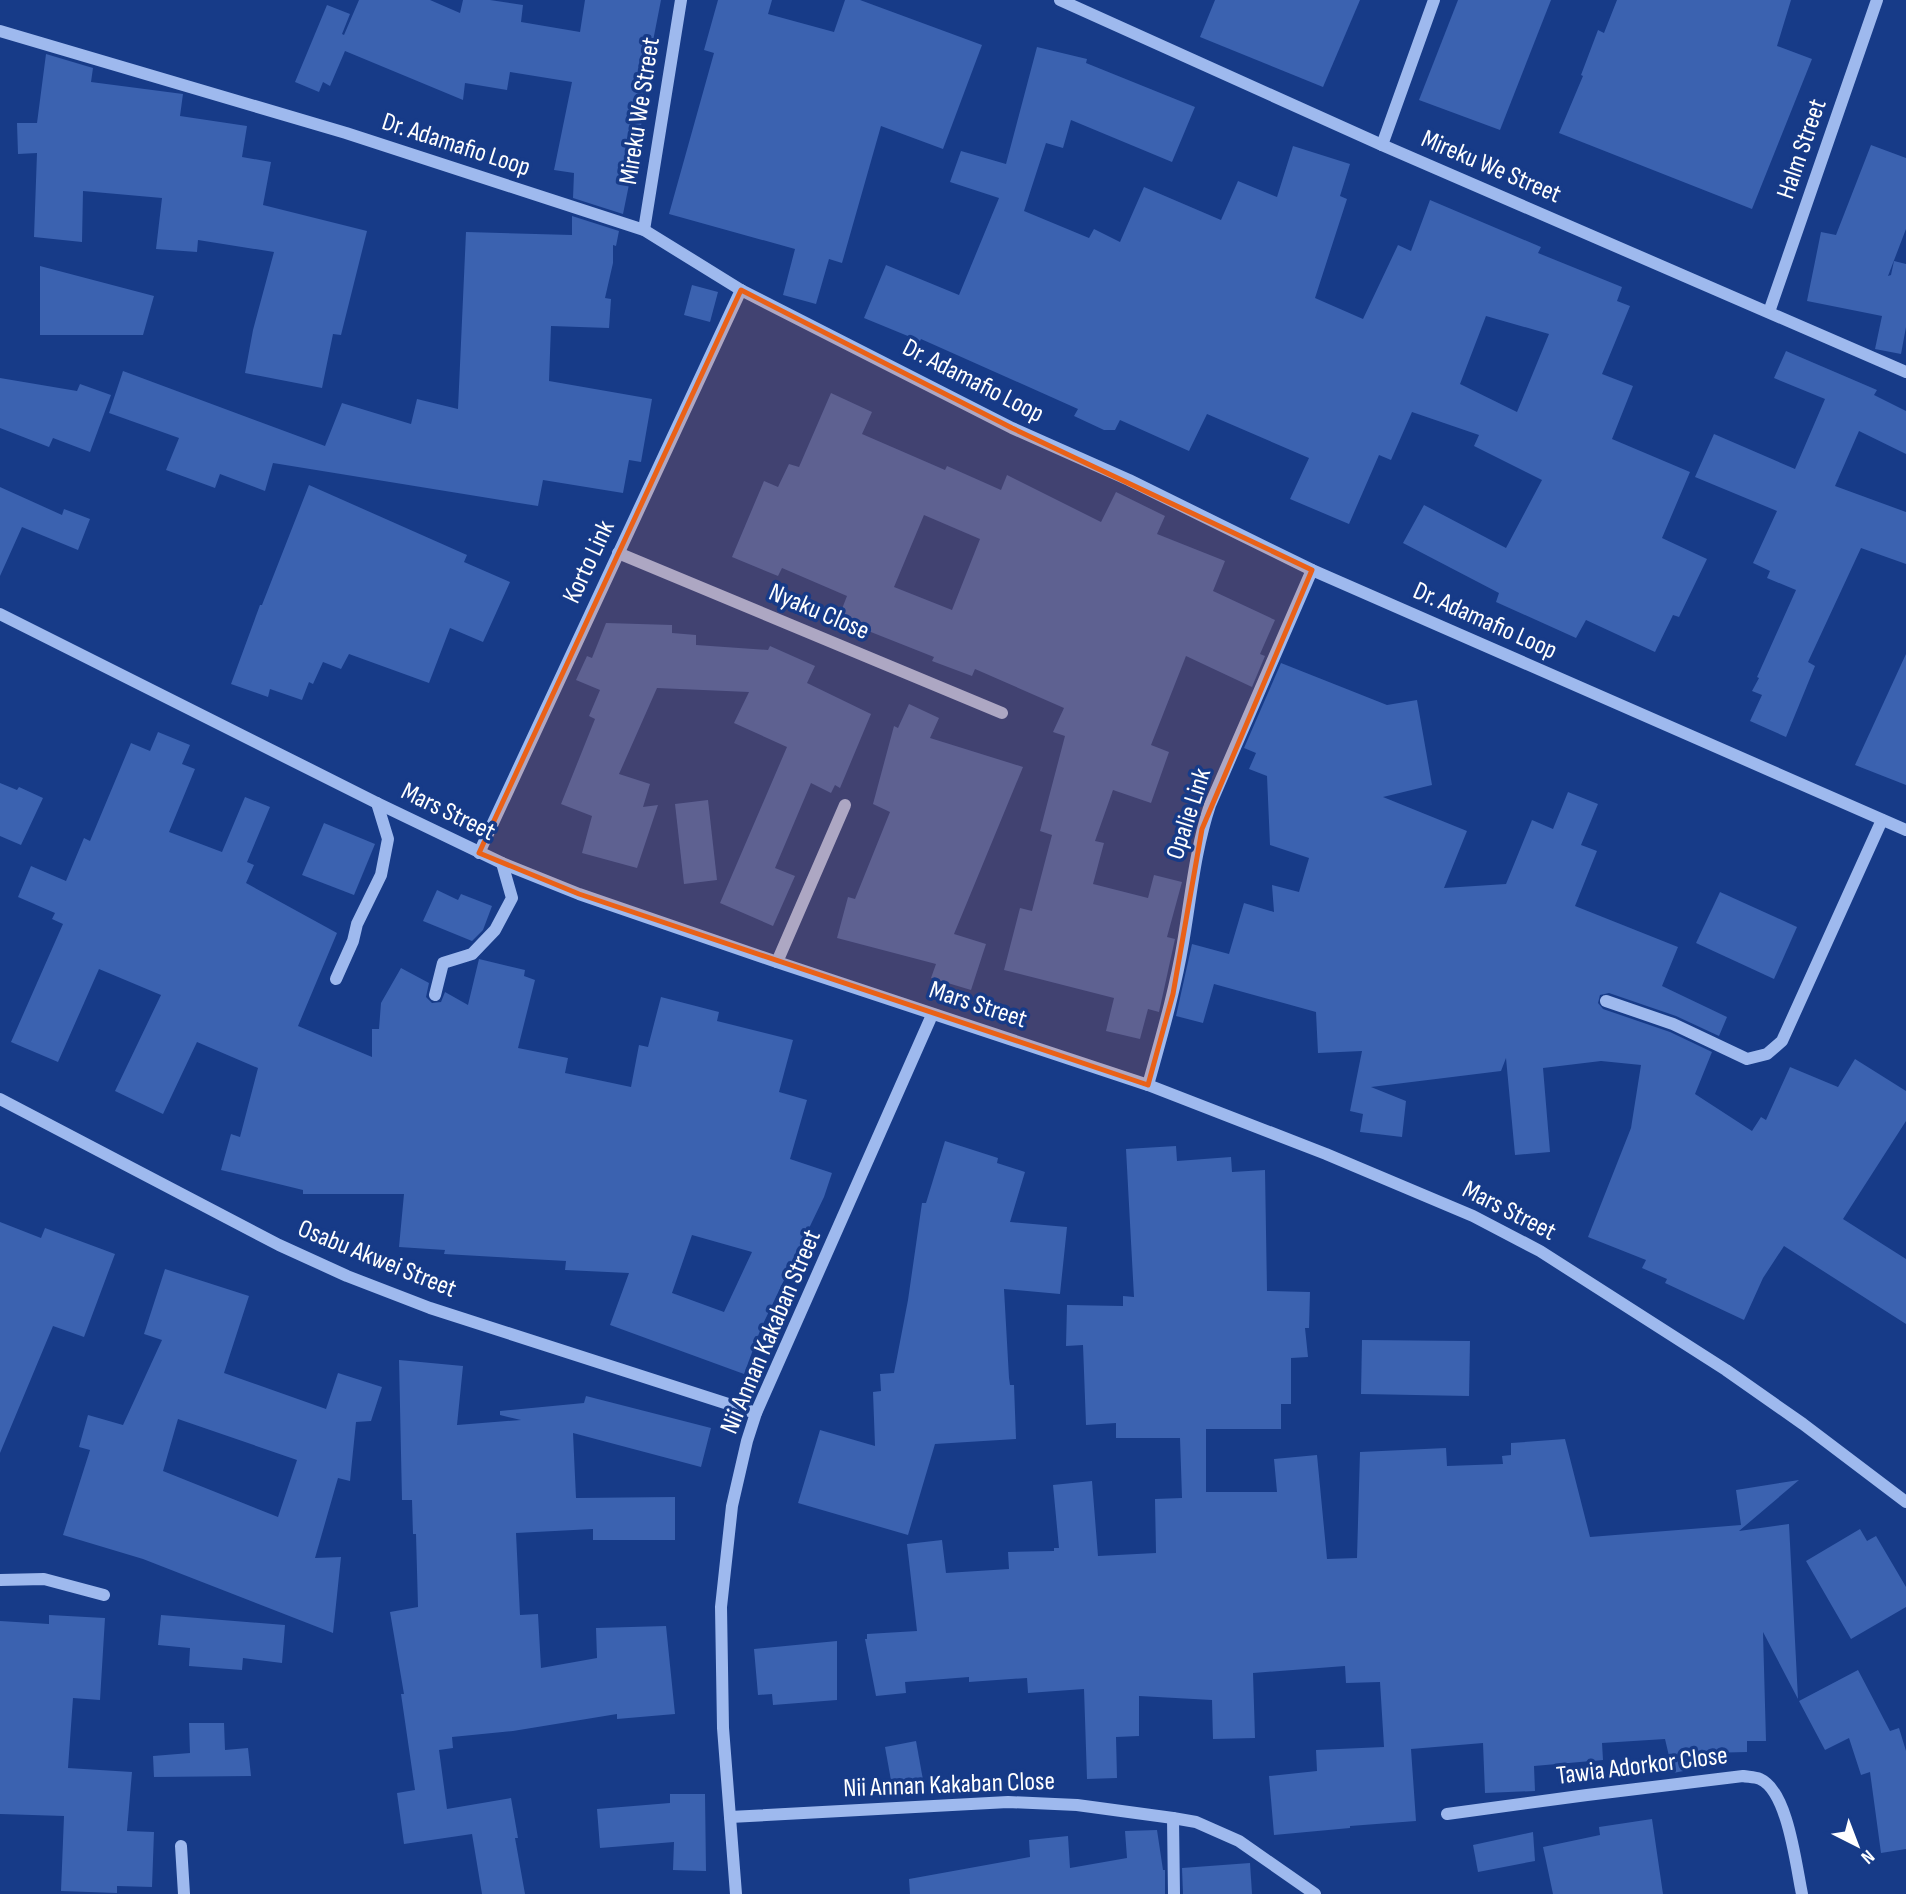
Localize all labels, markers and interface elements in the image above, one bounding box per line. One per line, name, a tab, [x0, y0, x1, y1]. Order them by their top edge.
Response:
street label: Mireku We Street	[613, 35, 667, 187]
street label: Halm Street	[1770, 95, 1834, 203]
street label: Dr. Adamafio Loop	[378, 106, 534, 184]
street label: Mireku We Street	[1417, 124, 1566, 210]
street label: Dr. Adamafio Loop	[897, 332, 1049, 430]
street label: Korto Link	[556, 515, 622, 608]
street label: Dr. Adamafio Loop	[1408, 575, 1562, 667]
street label: Nyaku Close	[764, 577, 874, 647]
street label: Opalie Link	[1160, 765, 1218, 863]
street label: Mars Street	[396, 776, 500, 848]
street label: Mars Street	[925, 975, 1031, 1035]
street label: Mars Street	[1457, 1174, 1561, 1248]
street label: Osabu Akwei Street	[293, 1213, 461, 1305]
street label: Nii Annan Kakaban Street	[714, 1225, 828, 1439]
street label: Tawia Adorkor Close	[1555, 1740, 1729, 1792]
street label: Nii Annan Kakaban Close	[843, 1766, 1055, 1804]
north arrow	[1822, 1810, 1892, 1880]
text: N	[1856, 1845, 1879, 1868]

